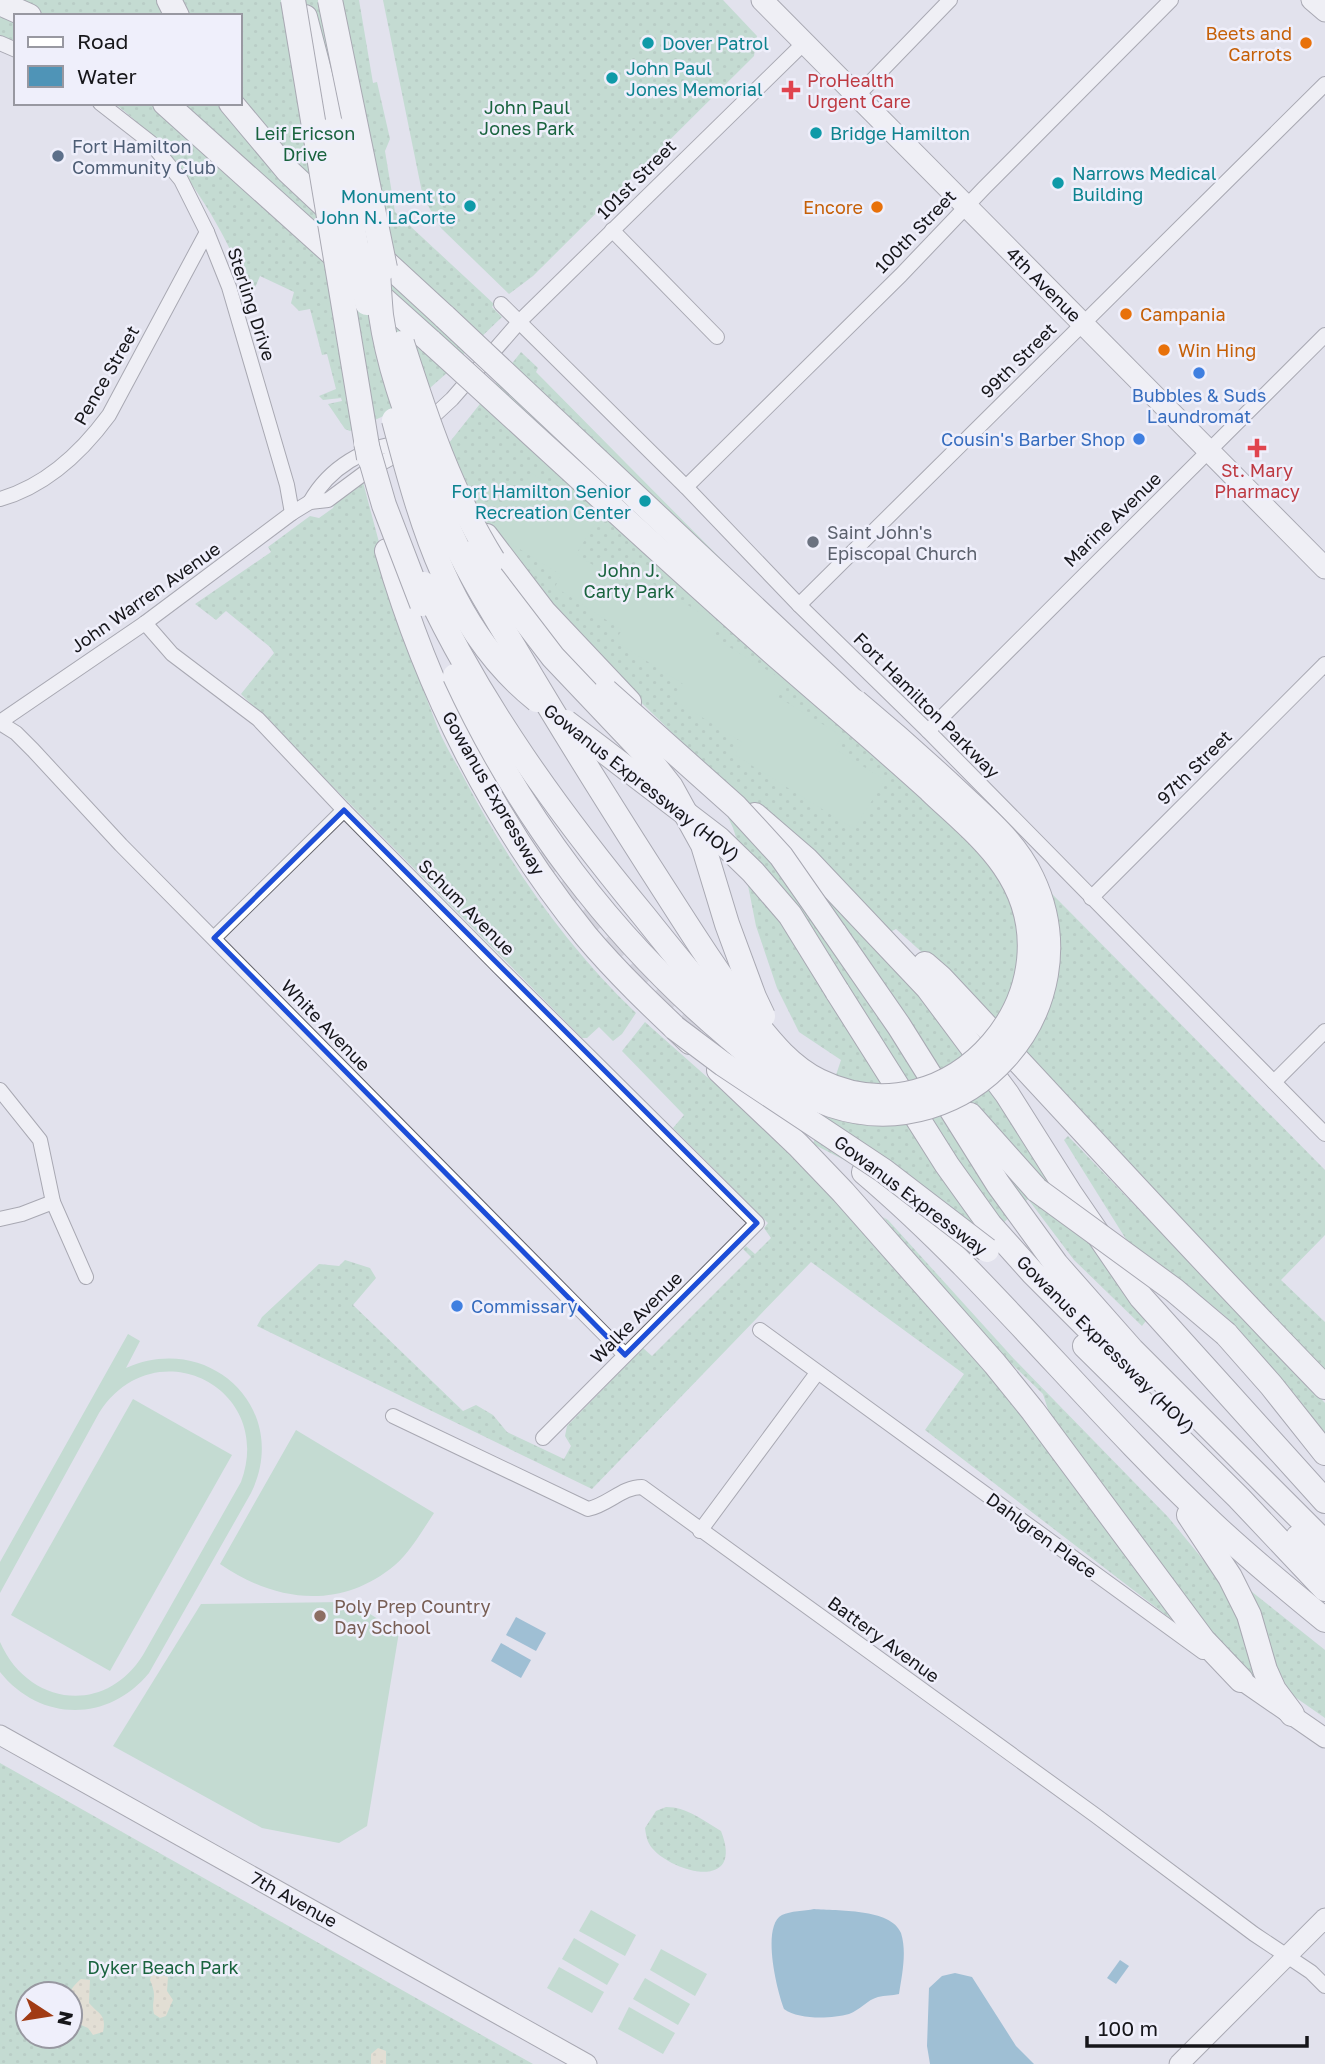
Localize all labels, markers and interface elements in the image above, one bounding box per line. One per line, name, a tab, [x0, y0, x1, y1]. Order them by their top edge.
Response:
legend	[14, 14, 242, 105]
place label: Beets and Carrots	[1206, 22, 1292, 65]
text: Road	[77, 28, 128, 54]
place label: Dover Patrol	[662, 32, 769, 54]
marker: Dover Patrol	[640, 35, 656, 51]
marker: Beets and Carrots	[1298, 35, 1314, 51]
place label: John Paul Jones Memorial	[626, 57, 763, 100]
text: Water	[77, 63, 137, 89]
place label: ProHealth Urgent Care	[807, 69, 911, 112]
marker: John Paul Jones Memorial	[604, 70, 620, 86]
marker: ProHealth Urgent Care	[781, 80, 801, 100]
park label: John Paul Jones Park	[479, 96, 575, 139]
park label: Leif Ericson Drive	[255, 122, 355, 165]
place label: Bridge Hamilton	[830, 122, 970, 144]
marker: Bridge Hamilton	[808, 125, 824, 141]
place label: Fort Hamilton Community Club	[72, 135, 216, 178]
street label: 101st Street	[592, 135, 680, 223]
marker: Fort Hamilton Community Club	[50, 148, 66, 164]
place label: Narrows Medical Building	[1072, 162, 1217, 205]
marker: Narrows Medical Building	[1050, 175, 1066, 191]
place label: Monument to John N. LaCorte	[316, 185, 456, 228]
street label: 100th Street	[870, 185, 960, 277]
place label: Encore	[803, 196, 863, 218]
marker: Monument to John N. LaCorte	[462, 198, 478, 214]
marker: Encore	[869, 199, 885, 215]
street label: 4th Avenue	[1002, 242, 1086, 326]
street label: Sterling Drive	[223, 245, 281, 363]
place label: Campania	[1140, 303, 1226, 325]
marker: Campania	[1118, 306, 1134, 322]
street label: 99th Street	[976, 318, 1060, 402]
street label: Pence Street	[69, 321, 143, 429]
place label: Win Hing	[1178, 339, 1256, 361]
marker: Win Hing	[1156, 342, 1172, 358]
marker: Bubbles & Suds Laundromat	[1191, 365, 1207, 381]
place label: Bubbles & Suds Laundromat	[1132, 384, 1266, 427]
place label: Cousin's Barber Shop	[941, 428, 1125, 450]
marker: Cousin's Barber Shop	[1131, 431, 1147, 447]
marker: St. Mary Pharmacy	[1249, 440, 1265, 456]
place label: St. Mary Pharmacy	[1214, 459, 1300, 502]
street label: Marine Avenue	[1059, 467, 1165, 571]
place label: Fort Hamilton Senior Recreation Center	[451, 480, 631, 523]
marker: Fort Hamilton Senior Recreation Center	[637, 493, 653, 509]
place label: Saint John's Episcopal Church	[827, 521, 977, 564]
marker: Saint John's Episcopal Church	[805, 534, 821, 550]
street label: John Warren Avenue	[66, 537, 224, 657]
park label: John J. Carty Park	[584, 559, 674, 602]
street label: Fort Hamilton Parkway	[849, 627, 1005, 783]
street label: Gowanus Expressway (HOV)	[539, 699, 745, 865]
street label: Gowanus Expressway	[438, 707, 550, 879]
street label: 97th Street	[1152, 725, 1236, 809]
street label: Schum Avenue	[414, 854, 520, 960]
street label: White Avenue	[277, 975, 375, 1075]
street label: Gowanus Expressway	[830, 1130, 992, 1260]
street label: Gowanus Expressway (HOV)	[1012, 1250, 1200, 1438]
street label: Walke Avenue	[586, 1267, 686, 1367]
place label: Commissary	[471, 1295, 578, 1317]
marker: Commissary	[449, 1298, 465, 1314]
street label: Dahlgren Place	[982, 1488, 1102, 1582]
street label: Battery Avenue	[824, 1591, 944, 1687]
place label: Poly Prep Country Day School	[334, 1595, 491, 1638]
marker: Poly Prep Country Day School	[312, 1608, 328, 1624]
street label: 7th Avenue	[247, 1866, 341, 1932]
park label: Dyker Beach Park	[87, 1956, 239, 1978]
north arrow	[14, 1980, 84, 2050]
scale bar	[1087, 2004, 1308, 2048]
text: N	[53, 2009, 79, 2028]
text: 100 m	[1098, 2015, 1158, 2041]

